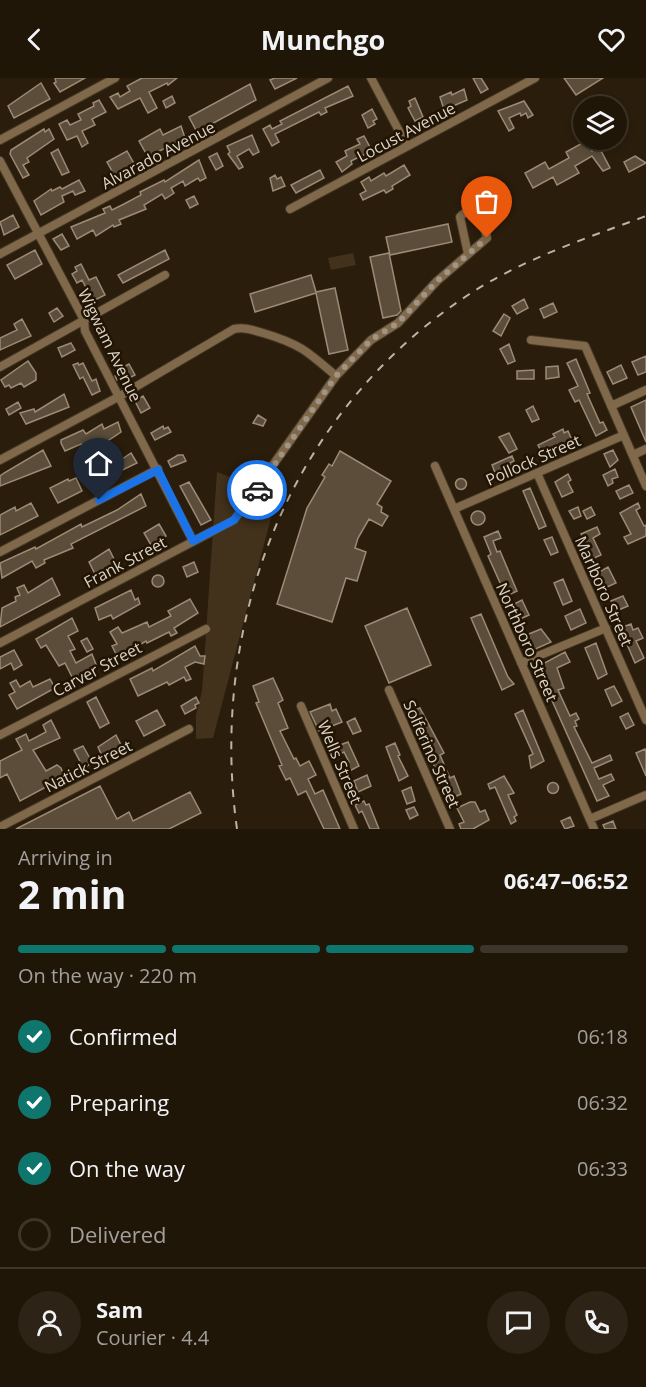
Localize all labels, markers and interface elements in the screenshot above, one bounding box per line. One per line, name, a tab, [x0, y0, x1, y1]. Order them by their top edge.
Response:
text: Munchgo	[261, 21, 385, 58]
icon: back	[18, 23, 51, 56]
icon: heart	[595, 23, 628, 56]
map controls	[573, 96, 627, 150]
button: layers	[573, 96, 627, 150]
street label: Locust Avenue	[353, 97, 459, 167]
street label: Alvarado Avenue	[97, 116, 219, 194]
pin	[461, 176, 512, 238]
icon: bag	[470, 185, 503, 218]
street label: Wigwam Avenue	[73, 285, 147, 405]
street label: Pollock Street	[482, 429, 584, 491]
pin	[73, 438, 124, 500]
icon: home	[82, 447, 115, 480]
courier	[227, 460, 287, 520]
icon: car	[241, 474, 274, 507]
street label: Frank Street	[80, 531, 170, 593]
street label: Marlboro Street	[570, 532, 638, 650]
street label: Northboro Street	[491, 579, 563, 705]
street label: Carver Street	[49, 636, 146, 702]
street label: Solferino Street	[398, 697, 466, 812]
street label: Wells Street	[313, 717, 367, 807]
street label: Natick Street	[40, 734, 136, 798]
text: Arriving in	[18, 844, 113, 871]
text: 06:47–06:52	[504, 865, 628, 895]
text: 2 min	[18, 867, 126, 920]
text: On the way · 220 m	[18, 962, 197, 989]
icon: check	[18, 1020, 51, 1053]
text: Confirmed	[69, 1021, 178, 1051]
text: 06:18	[577, 1023, 628, 1050]
icon: check	[18, 1086, 51, 1119]
text: Preparing	[69, 1087, 169, 1117]
text: 06:32	[577, 1089, 628, 1116]
icon: check	[18, 1152, 51, 1185]
text: On the way	[69, 1153, 185, 1183]
text: 06:33	[577, 1155, 628, 1182]
text: Delivered	[69, 1219, 167, 1249]
button: person	[18, 1291, 81, 1354]
button: chat	[487, 1291, 550, 1354]
button: phone	[565, 1291, 628, 1354]
text: Sam	[96, 1294, 143, 1324]
text: Courier · 4.4	[96, 1324, 209, 1351]

